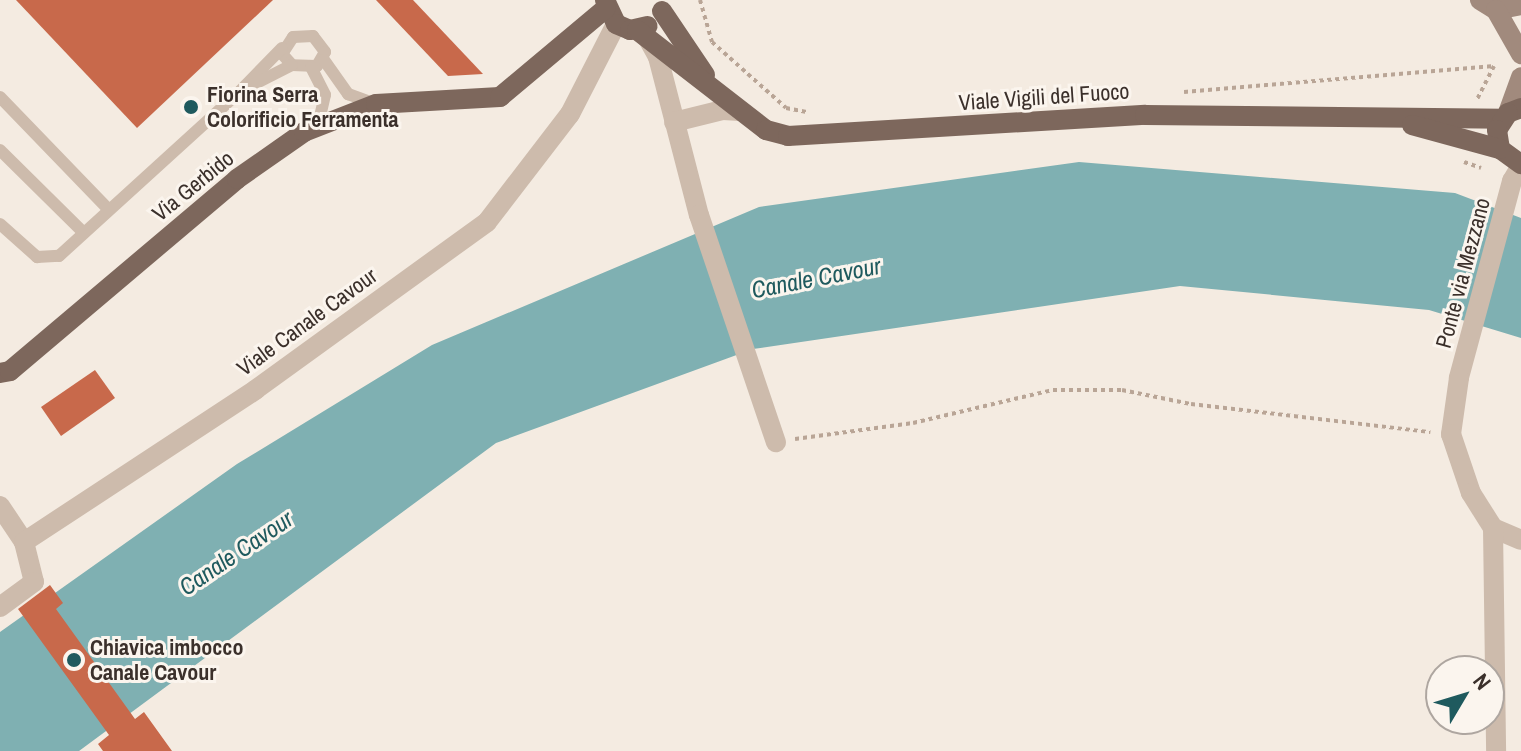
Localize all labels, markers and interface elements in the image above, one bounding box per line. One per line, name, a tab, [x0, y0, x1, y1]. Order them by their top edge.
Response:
street label: Viale Vigili del Fuoco	[958, 78, 1130, 116]
place label: Fiorina Serra Colorificio Ferramenta	[207, 81, 399, 132]
marker: Fiorina Serra Colorificio Ferramenta	[182, 98, 200, 116]
street label: Via Gerbido	[147, 145, 239, 227]
street label: Ponte via Mezzano	[1430, 195, 1496, 351]
water label: Canale Cavour	[749, 251, 883, 305]
street label: Viale Canale Cavour	[232, 262, 382, 382]
water label: Canale Cavour	[174, 504, 298, 602]
place label: Chiavica imbocco Canale Cavour	[90, 634, 243, 686]
marker: Chiavica imbocco Canale Cavour	[65, 651, 83, 669]
north arrow	[1425, 655, 1505, 735]
text: N	[1467, 667, 1498, 696]

